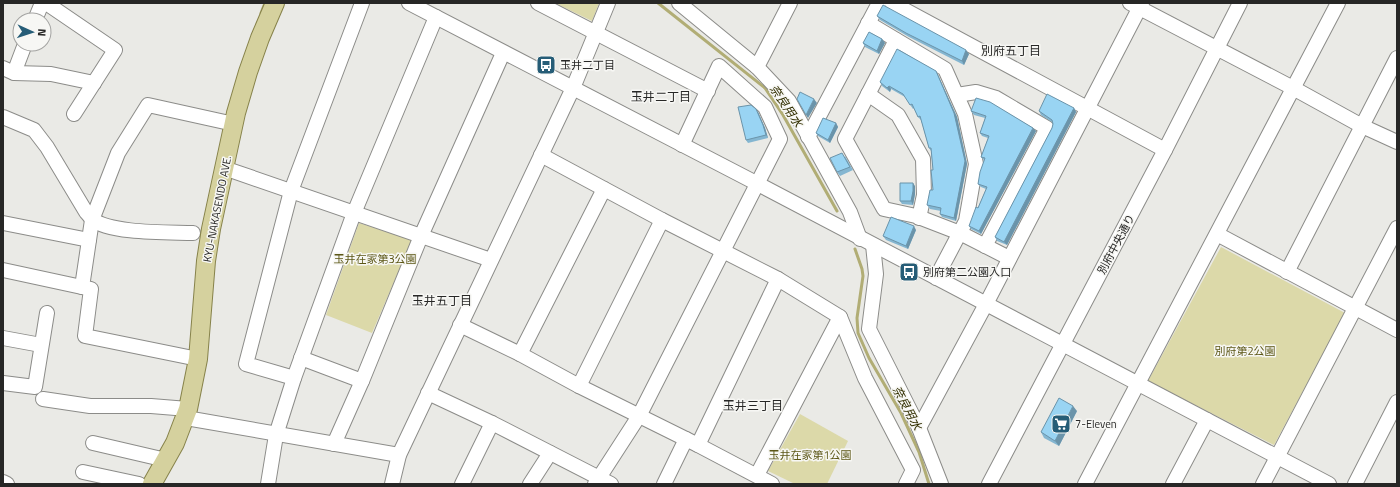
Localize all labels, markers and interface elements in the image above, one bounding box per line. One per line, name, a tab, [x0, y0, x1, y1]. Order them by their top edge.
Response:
north arrow	[12, 12, 52, 52]
text: N	[34, 28, 50, 37]
district label: 別府五丁目	[981, 41, 1041, 60]
bus stop icon: 玉井二丁目	[535, 54, 557, 76]
place label: 玉井二丁目	[560, 57, 615, 73]
water label: 奈良用水	[765, 81, 809, 133]
district label: 玉井二丁目	[631, 87, 691, 106]
street label: KYU-NAKASENDO AVE.	[199, 154, 235, 264]
street label: 別府中央通り	[1093, 211, 1139, 277]
park label: 玉井在家第3公園	[333, 251, 417, 267]
bus stop icon: 別府第二公園入口	[898, 261, 920, 283]
place label: 別府第二公園入口	[923, 264, 1011, 280]
district label: 玉井五丁目	[412, 291, 472, 310]
park label: 別府第2公園	[1214, 343, 1276, 359]
water label: 奈良用水	[888, 382, 928, 435]
district label: 玉井三丁目	[723, 396, 783, 415]
supermarket icon: 7-Eleven	[1050, 413, 1072, 435]
place label: 7-Eleven	[1075, 416, 1117, 432]
park label: 玉井在家第1公園	[768, 447, 852, 463]

